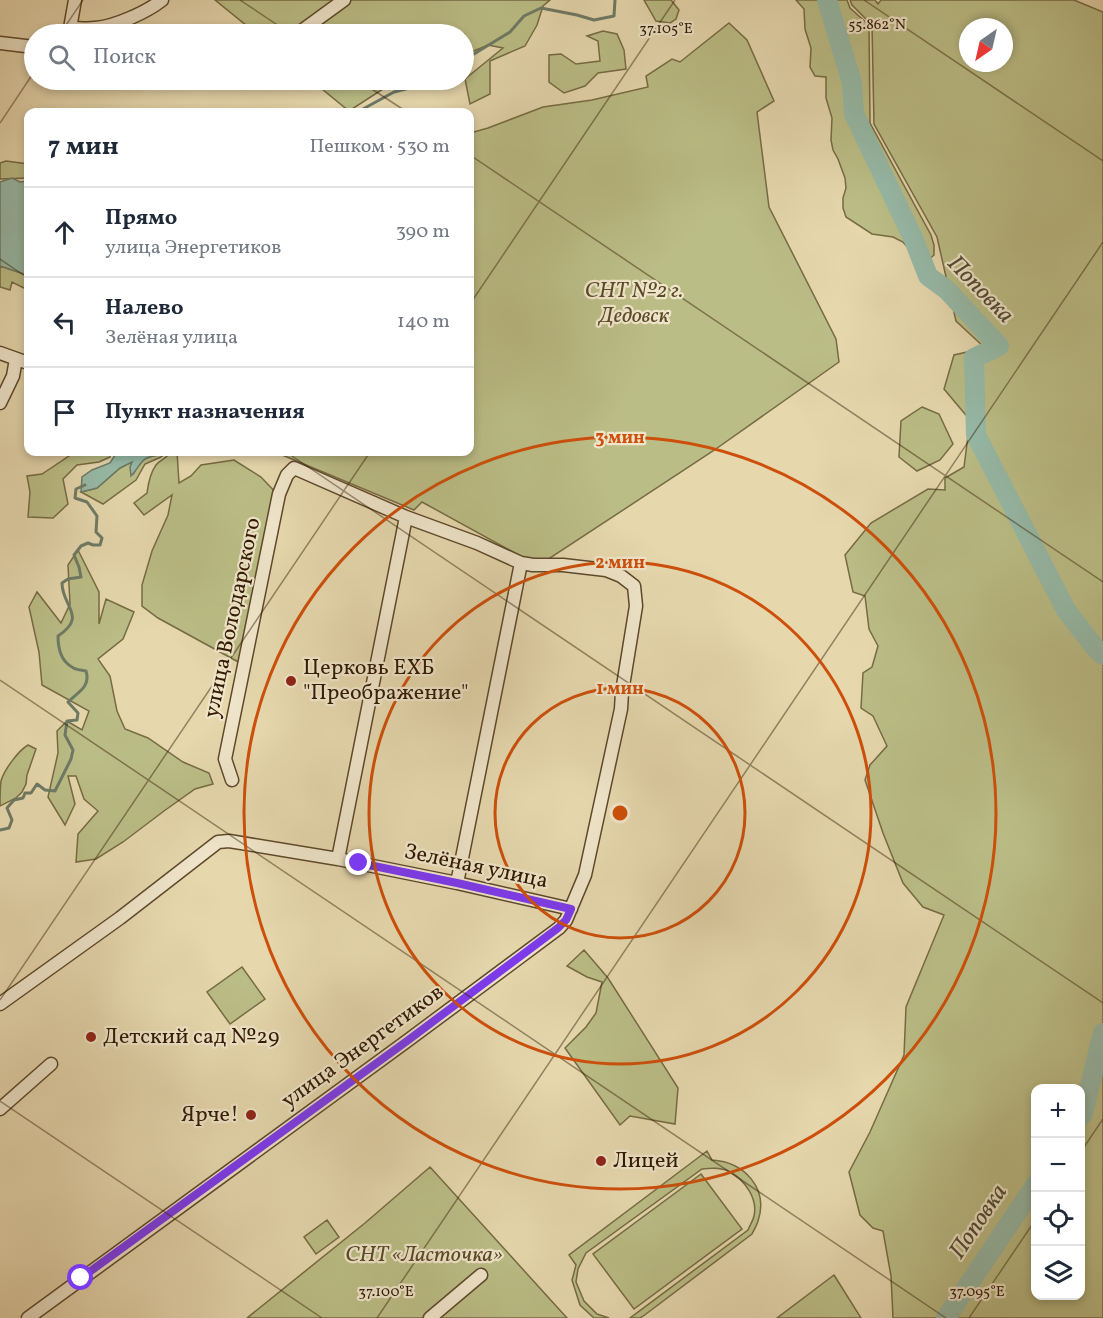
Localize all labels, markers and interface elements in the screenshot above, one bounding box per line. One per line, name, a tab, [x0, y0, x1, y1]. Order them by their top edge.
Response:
text: 55.862°N	[848, 15, 906, 36]
north arrow	[959, 18, 1013, 72]
text: 37.105°E	[639, 19, 693, 40]
search box	[24, 24, 474, 90]
icon: search	[45, 41, 78, 74]
text: Поиск	[93, 42, 156, 73]
text: 7 мин	[48, 129, 119, 165]
text: Пешком · 530 m	[310, 133, 450, 161]
text: Прямо	[105, 203, 177, 234]
icon: ahead	[48, 216, 81, 249]
text: 390 m	[396, 218, 450, 246]
text: улица Энергетиков	[105, 234, 281, 262]
water label: Поповка	[939, 248, 1021, 332]
park label: СНТ №2 г. Дедовск	[585, 276, 683, 332]
text: Налево	[105, 293, 184, 324]
icon: left	[48, 306, 81, 339]
text: 140 m	[397, 308, 450, 336]
text: Зелёная улица	[105, 324, 238, 352]
icon: arrive	[48, 396, 81, 429]
text: Пункт назначения	[105, 397, 305, 428]
text: 3 мин	[595, 426, 645, 451]
street label: улица Володарского	[197, 515, 269, 721]
text: 2 мин	[595, 551, 645, 576]
place label: Церковь ЕХБ "Преображение"	[303, 653, 469, 709]
marker: Церковь ЕХБ "Преображение"	[284, 674, 298, 688]
text: 1 мин	[596, 677, 644, 702]
centre of rings	[610, 803, 630, 823]
street label: Зелёная улица	[401, 837, 551, 897]
route end	[345, 849, 371, 875]
street label: улица Энергетиков	[275, 977, 451, 1117]
place label: Детский сад №29	[103, 1022, 279, 1053]
marker: Детский сад №29	[84, 1030, 98, 1044]
map controls	[1031, 1084, 1085, 1300]
button: +	[1031, 1084, 1085, 1138]
place label: Ярче!	[181, 1100, 239, 1131]
marker: Ярче!	[244, 1108, 258, 1122]
button: −	[1031, 1138, 1085, 1192]
place label: Лицей	[613, 1146, 679, 1177]
marker: Лицей	[594, 1154, 608, 1168]
water label: Поповка	[942, 1178, 1016, 1266]
button: locate	[1031, 1192, 1085, 1246]
park label: СНТ «Ласточка»	[345, 1240, 503, 1271]
button: layers	[1031, 1246, 1085, 1300]
route start	[67, 1264, 93, 1290]
text: 37.100°E	[358, 1282, 414, 1303]
text: 37.095°E	[949, 1282, 1005, 1303]

